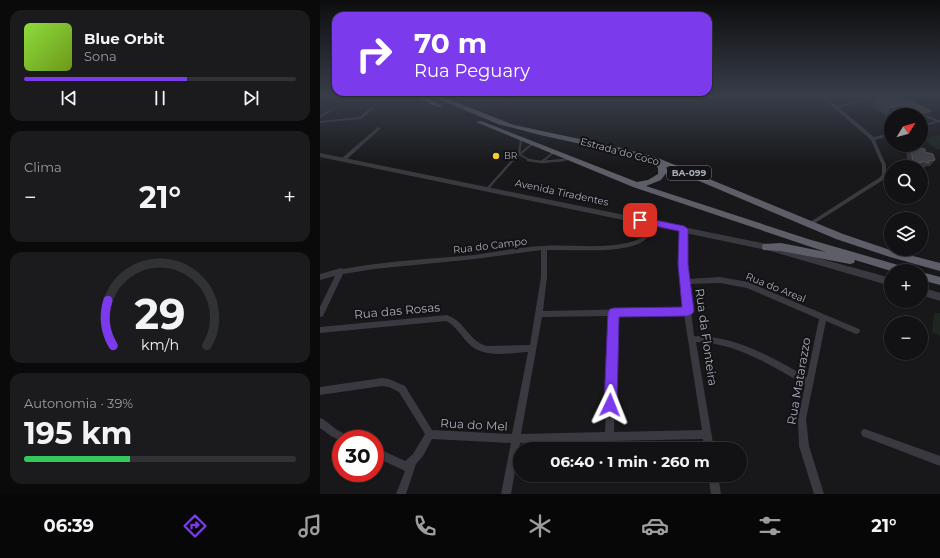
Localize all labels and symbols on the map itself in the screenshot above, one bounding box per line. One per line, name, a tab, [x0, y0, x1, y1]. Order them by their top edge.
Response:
north arrow	[884, 108, 928, 152]
street label: Estrada do Coco	[579, 135, 661, 168]
place label: BR	[504, 150, 518, 161]
marker: BR	[491, 151, 501, 161]
road number: BA-099	[667, 166, 711, 180]
street label: Avenida Tiradentes	[514, 176, 610, 209]
pin	[623, 203, 657, 237]
street label: Rua do Campo	[452, 234, 528, 257]
street label: Rua do Areal	[744, 270, 808, 305]
street label: Rua da Flonteira	[692, 287, 721, 387]
street label: Rua das Rosas	[353, 299, 441, 322]
street label: Rua Matarazzo	[783, 336, 814, 426]
position arrow	[589, 384, 631, 426]
street label: Rua do Mel	[440, 415, 508, 434]
speed limit sign: 30	[332, 430, 384, 482]

